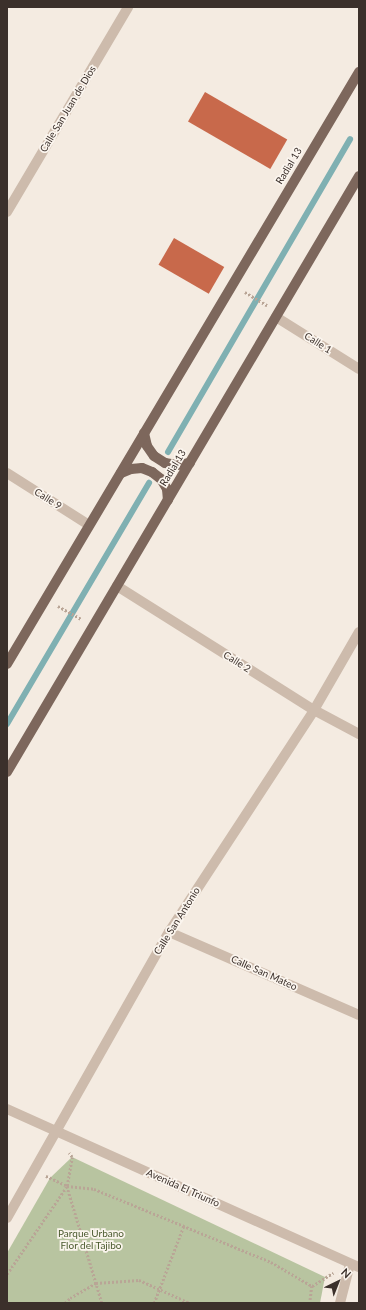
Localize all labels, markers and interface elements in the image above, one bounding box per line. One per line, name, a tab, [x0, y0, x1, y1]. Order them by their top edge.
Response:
street label: Calle San Juan de Dios	[37, 64, 99, 154]
street label: Radial 13	[273, 145, 305, 187]
street label: Calle 1	[302, 330, 334, 356]
street label: Radial 13	[157, 447, 189, 489]
street label: Calle 9	[32, 486, 64, 512]
street label: Calle 2	[221, 649, 253, 675]
street label: Calle San Antonio	[151, 885, 203, 957]
street label: Calle San Mateo	[229, 953, 299, 993]
street label: Avenida El Triunfo	[144, 1166, 222, 1210]
park label: Parque Urbano Flor del Tajibo	[58, 1227, 124, 1250]
north arrow	[318, 1262, 358, 1302]
text: N	[339, 1265, 354, 1280]

